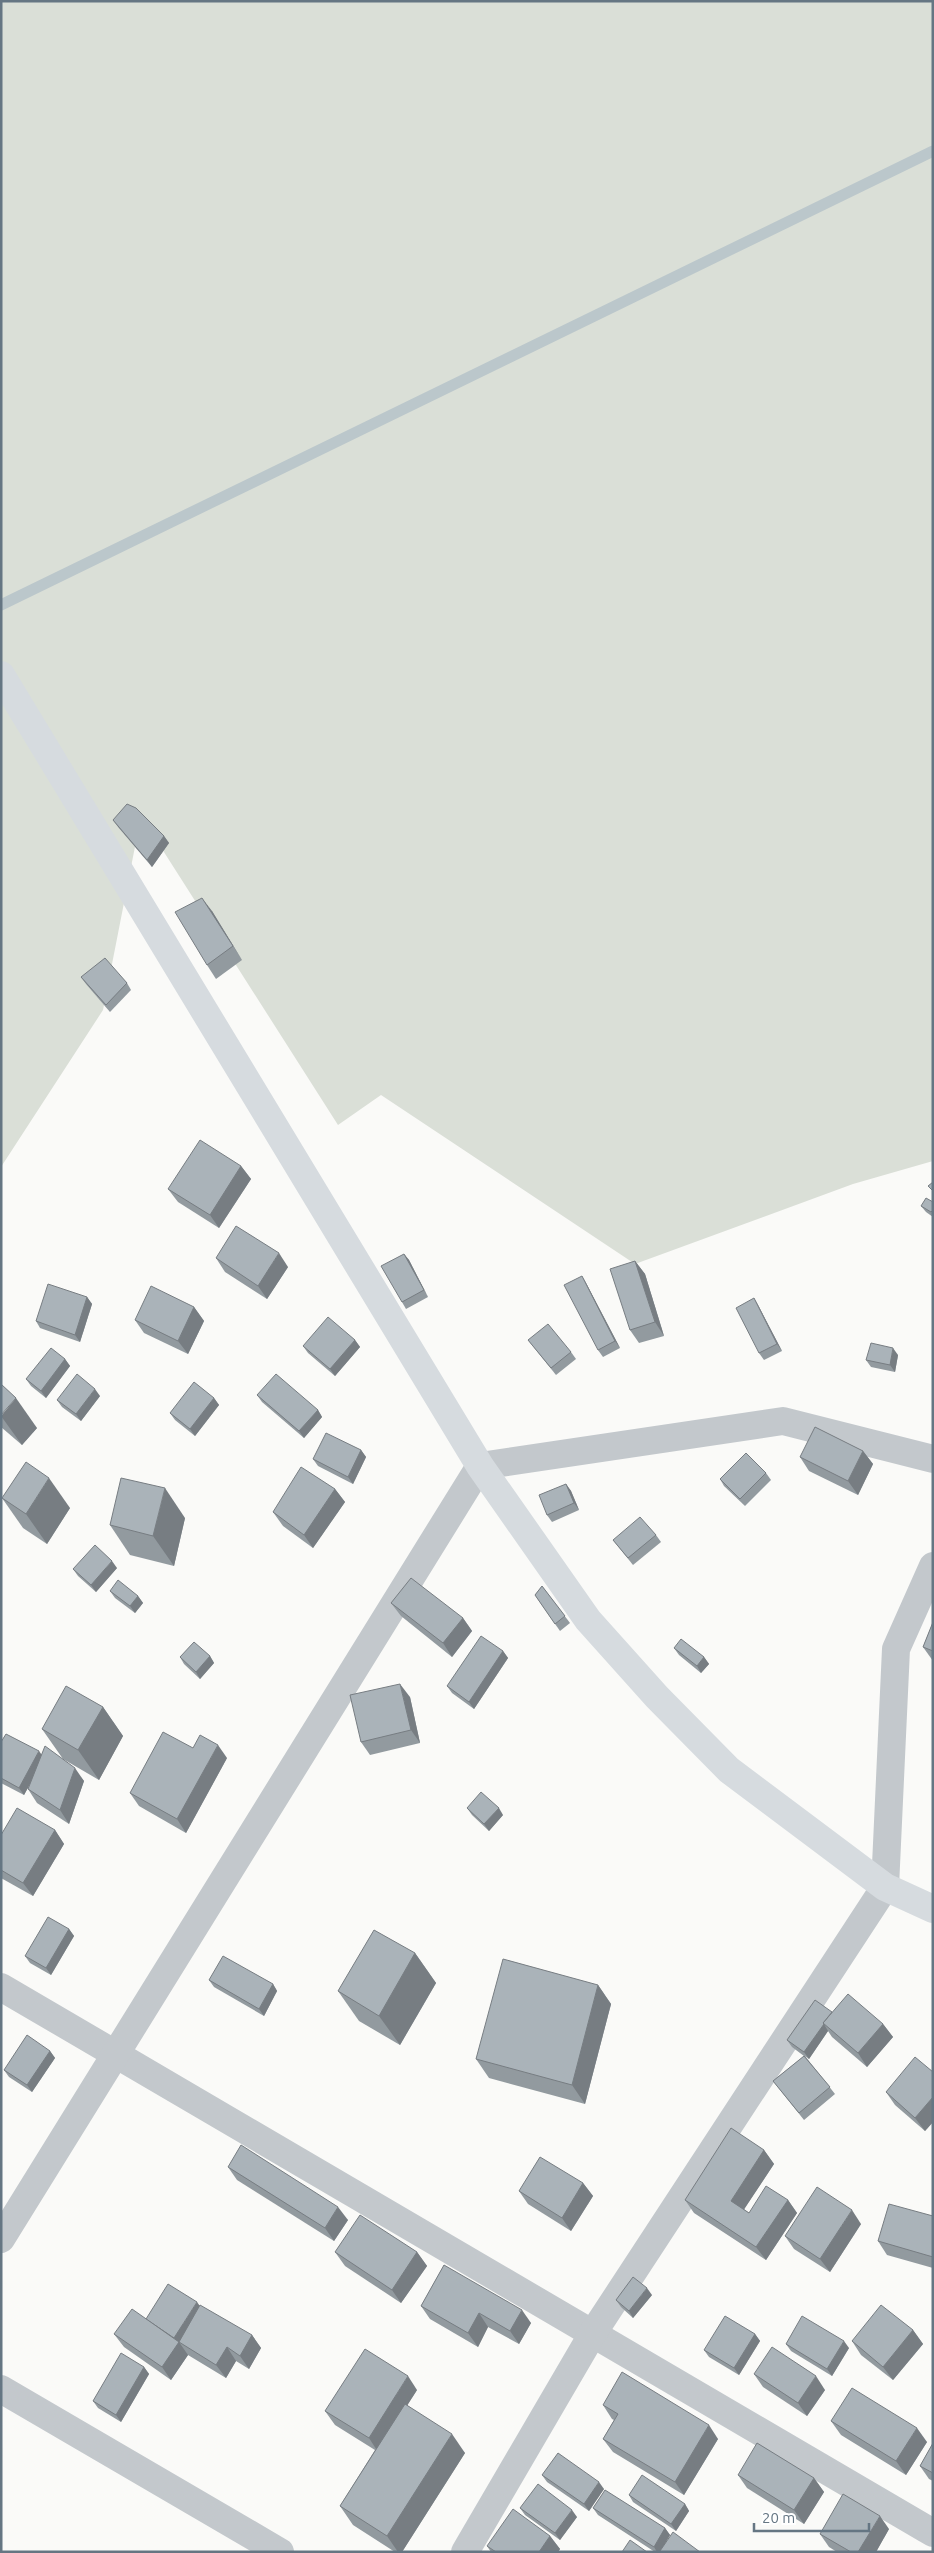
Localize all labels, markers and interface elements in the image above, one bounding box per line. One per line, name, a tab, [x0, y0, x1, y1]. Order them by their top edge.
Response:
scale bar	[754, 2500, 869, 2532]
text: 20 m	[762, 2509, 795, 2526]

